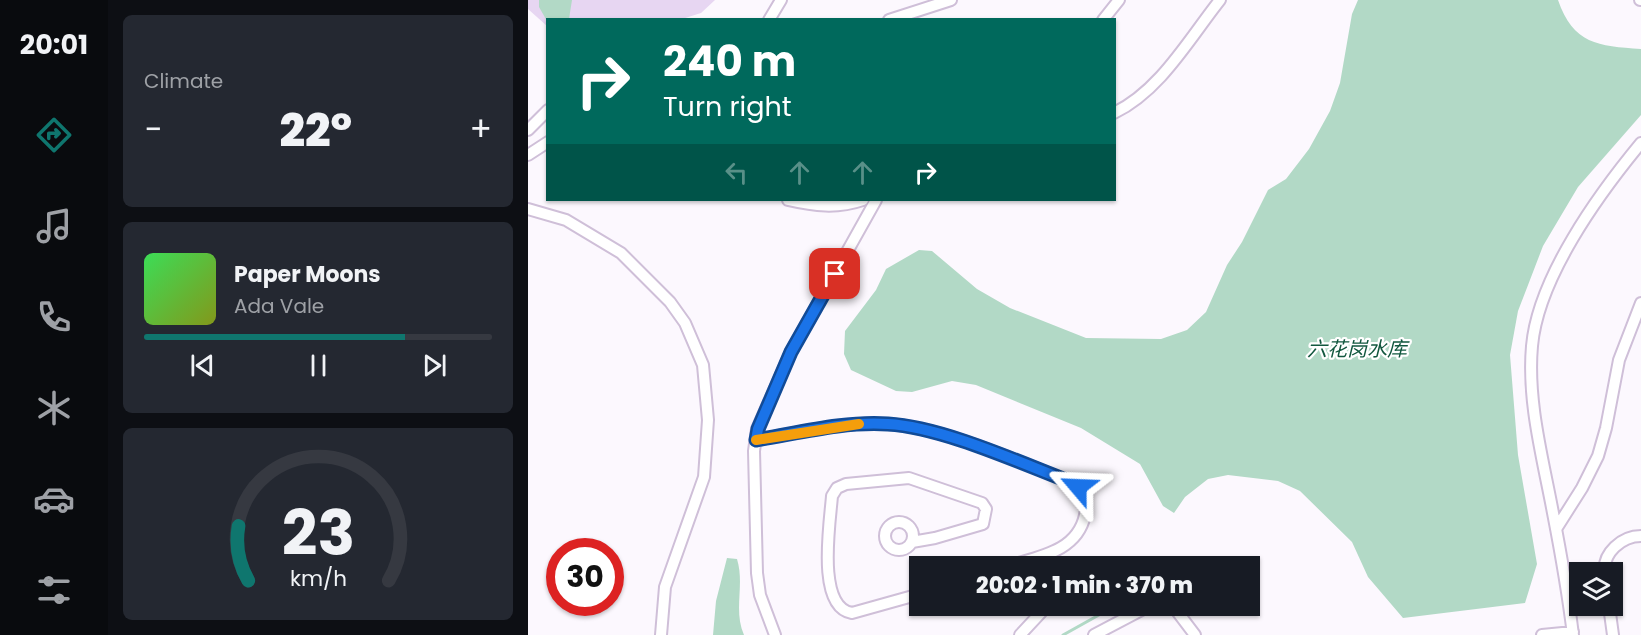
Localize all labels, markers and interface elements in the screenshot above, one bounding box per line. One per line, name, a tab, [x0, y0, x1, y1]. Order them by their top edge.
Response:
text: 20:01	[20, 26, 88, 63]
text: 240 m	[663, 32, 796, 91]
icon: right	[564, 42, 642, 120]
text: Climate	[144, 67, 223, 95]
text: Turn right	[663, 88, 792, 125]
text: 22°	[279, 99, 352, 162]
text: −	[144, 106, 162, 153]
text: +	[469, 106, 492, 153]
icon: directions	[33, 114, 75, 156]
icon: left	[720, 156, 753, 189]
icon: ahead	[783, 156, 816, 189]
icon: ahead	[846, 156, 879, 189]
icon: right	[909, 156, 942, 189]
icon: music	[33, 205, 75, 247]
pin	[809, 248, 860, 299]
icon: arrive	[818, 257, 851, 290]
text: Paper Moons	[234, 259, 381, 290]
text: Ada Vale	[234, 292, 324, 320]
icon: phone	[33, 296, 75, 338]
water label: 六花岗水库	[1307, 335, 1410, 363]
icon: previous	[186, 349, 219, 382]
icon: pause	[302, 349, 335, 382]
icon: next	[418, 349, 451, 382]
icon: climate	[33, 387, 75, 429]
position arrow	[1046, 455, 1110, 519]
icon: car	[33, 478, 75, 520]
text: 23	[281, 489, 355, 577]
speed limit sign: 30	[546, 538, 624, 616]
map controls	[1569, 562, 1623, 616]
button: layers	[1569, 562, 1623, 616]
text: km/h	[289, 564, 347, 595]
icon: filters	[33, 569, 75, 611]
text: 20:02 · 1 min · 370 m	[976, 570, 1193, 601]

